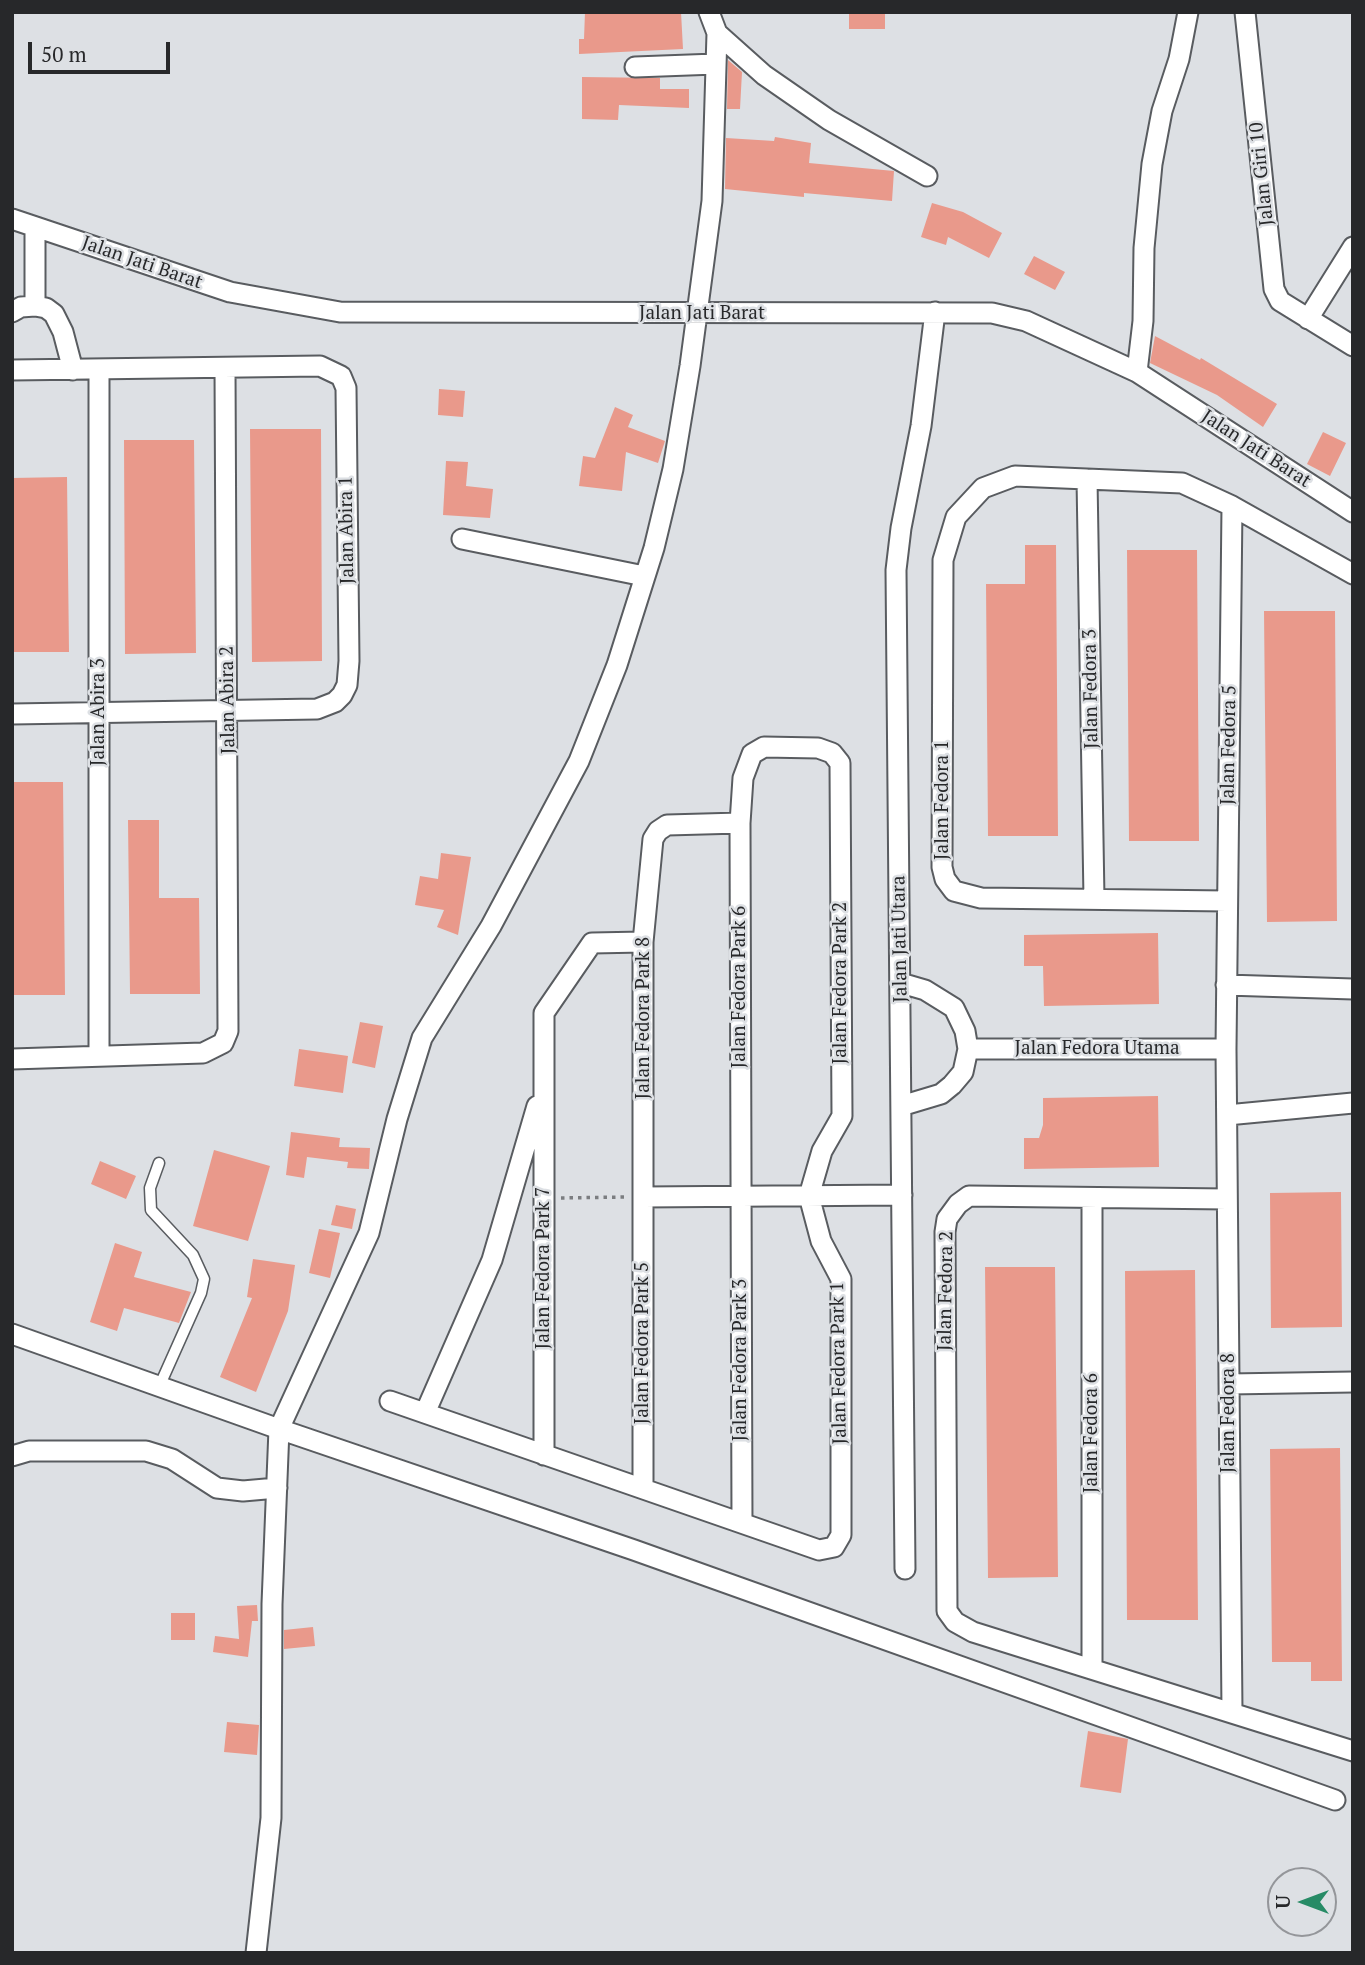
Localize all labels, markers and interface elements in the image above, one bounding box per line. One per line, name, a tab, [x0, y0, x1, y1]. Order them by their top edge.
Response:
scale bar	[32, 28, 173, 72]
text: 50 m	[41, 40, 87, 68]
street label: Jalan Giri 10	[1245, 121, 1279, 227]
street label: Jalan Jati Barat	[79, 232, 205, 294]
street label: Jalan Jati Barat	[639, 303, 765, 325]
street label: Jalan Jati Barat	[1197, 405, 1315, 493]
street label: Jalan Abira 1	[335, 476, 359, 584]
street label: Jalan Fedora 3	[1079, 629, 1103, 749]
street label: Jalan Abira 2	[216, 646, 240, 754]
street label: Jalan Abira 3	[88, 658, 110, 766]
street label: Jalan Fedora 5	[1217, 685, 1241, 805]
street label: Jalan Fedora 1	[932, 740, 954, 860]
street label: Jalan Jati Utara	[887, 875, 913, 1003]
street label: Jalan Fedora Park 2	[830, 902, 852, 1064]
street label: Jalan Fedora Park 6	[729, 906, 751, 1068]
street label: Jalan Fedora Park 8	[633, 937, 655, 1099]
street label: Jalan Fedora Utama	[1014, 1038, 1180, 1060]
street label: Jalan Fedora Park 7	[533, 1187, 555, 1349]
street label: Jalan Fedora 2	[934, 1231, 958, 1351]
street label: Jalan Fedora Park 5	[632, 1262, 654, 1424]
street label: Jalan Fedora Park 3	[730, 1279, 752, 1441]
street label: Jalan Fedora Park 1	[826, 1282, 852, 1444]
street label: Jalan Fedora 8	[1218, 1353, 1240, 1473]
street label: Jalan Fedora 6	[1081, 1373, 1103, 1493]
north arrow	[1267, 1867, 1337, 1937]
text: U	[1270, 1895, 1295, 1909]

